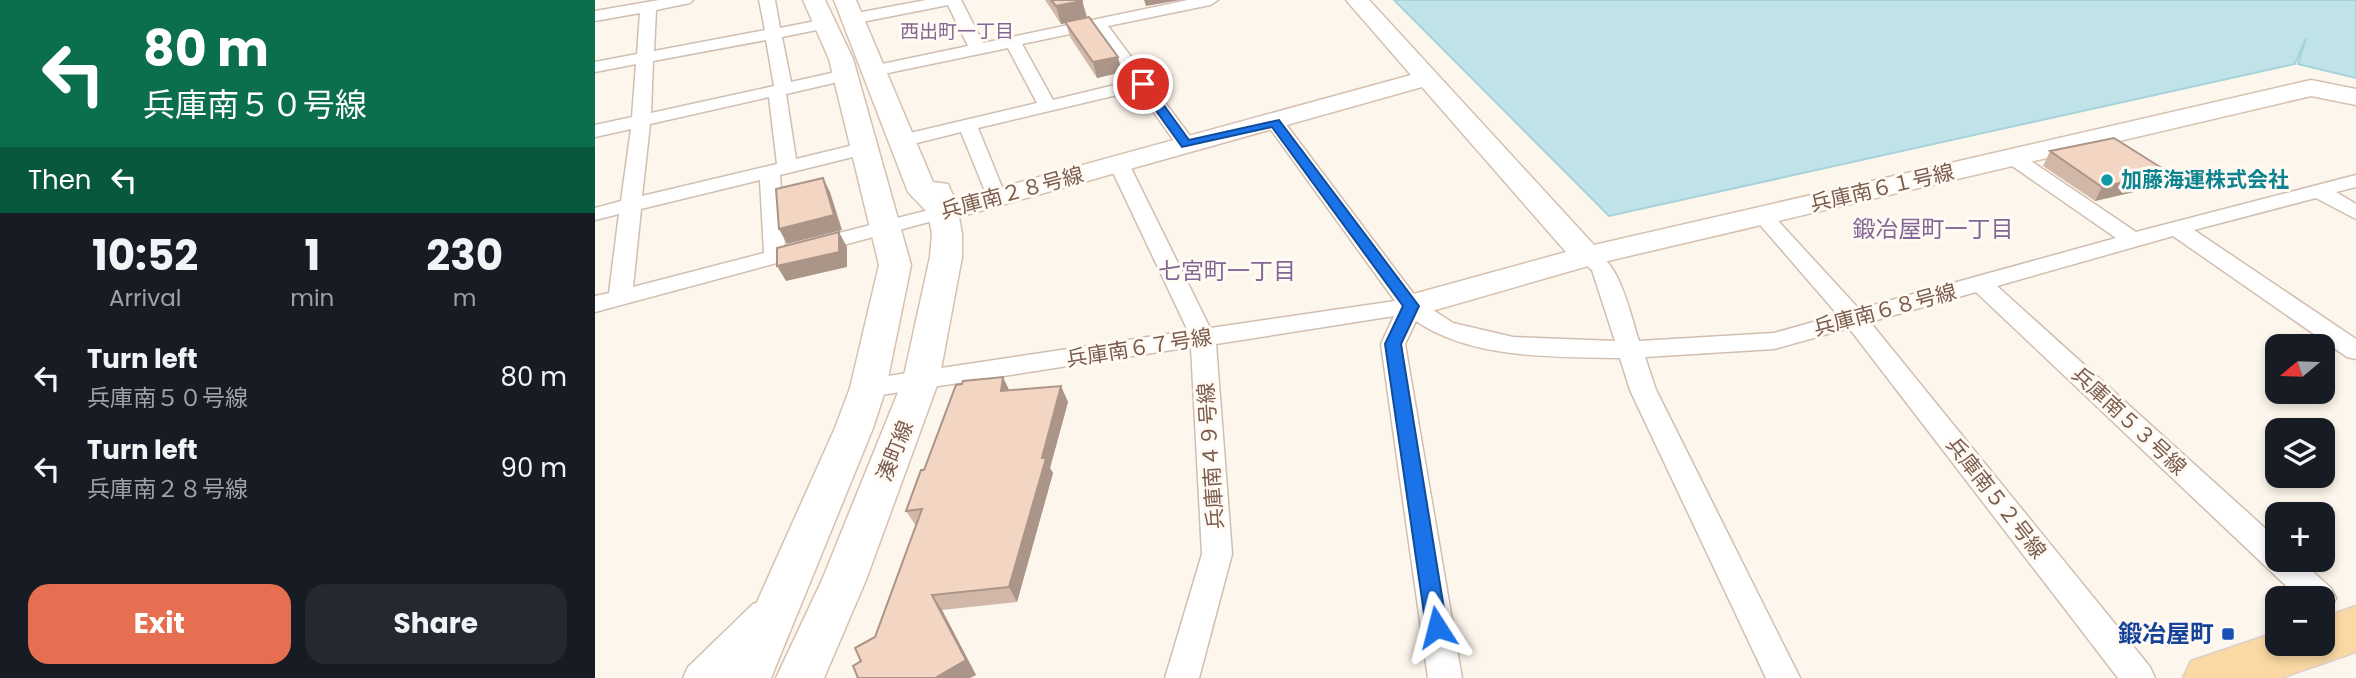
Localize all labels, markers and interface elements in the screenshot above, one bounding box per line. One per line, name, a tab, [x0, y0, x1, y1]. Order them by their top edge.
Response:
text: 80 m	[143, 15, 269, 83]
district label: 西出町一丁目	[900, 18, 1014, 45]
icon: left	[28, 28, 119, 119]
pin	[1113, 54, 1173, 114]
icon: arrive	[1124, 65, 1162, 103]
text: 兵庫南５０号線	[143, 82, 367, 127]
street label: 兵庫南６１号線	[1807, 157, 1957, 218]
street label: 兵庫南２８号線	[937, 159, 1087, 226]
icon: left	[105, 161, 143, 199]
text: Then	[28, 162, 91, 198]
place label: 加藤海運株式会社	[2121, 165, 2289, 194]
marker: 加藤海運株式会社	[2099, 172, 2115, 188]
district label: 鍛冶屋町一丁目	[1853, 213, 2014, 245]
text: 10:52	[92, 226, 198, 285]
text: 1	[304, 226, 320, 285]
text: 230	[426, 226, 503, 285]
district label: 七宮町一丁目	[1158, 255, 1296, 287]
street label: 兵庫南６８号線	[1810, 276, 1960, 343]
text: Arrival	[109, 282, 181, 314]
text: min	[290, 282, 334, 314]
text: m	[453, 282, 477, 314]
street label: 兵庫南６７号線	[1064, 322, 1214, 373]
north arrow	[2265, 334, 2335, 404]
map controls	[2265, 334, 2335, 656]
text: Turn left	[87, 341, 198, 377]
icon: left	[28, 359, 66, 397]
text: 80 m	[501, 359, 567, 395]
street label: 兵庫南５３号線	[2066, 360, 2193, 481]
text: 兵庫南５０号線	[87, 382, 248, 414]
street label: 兵庫南４９号線	[1191, 382, 1230, 530]
street label: 湊町線	[869, 416, 920, 485]
button: layers	[2265, 418, 2335, 488]
street label: 兵庫南５２号線	[1940, 431, 2053, 565]
text: Turn left	[87, 432, 198, 468]
icon: left	[28, 450, 66, 488]
text: 90 m	[501, 450, 567, 486]
text: 兵庫南２８号線	[87, 473, 248, 505]
button: +	[2265, 502, 2335, 572]
button: Exit	[28, 584, 291, 664]
button: Share	[305, 584, 567, 664]
button: −	[2265, 586, 2335, 656]
position arrow	[1400, 590, 1474, 664]
place label: 鍛冶屋町	[2118, 617, 2214, 650]
marker: 鍛冶屋町	[2220, 626, 2236, 642]

